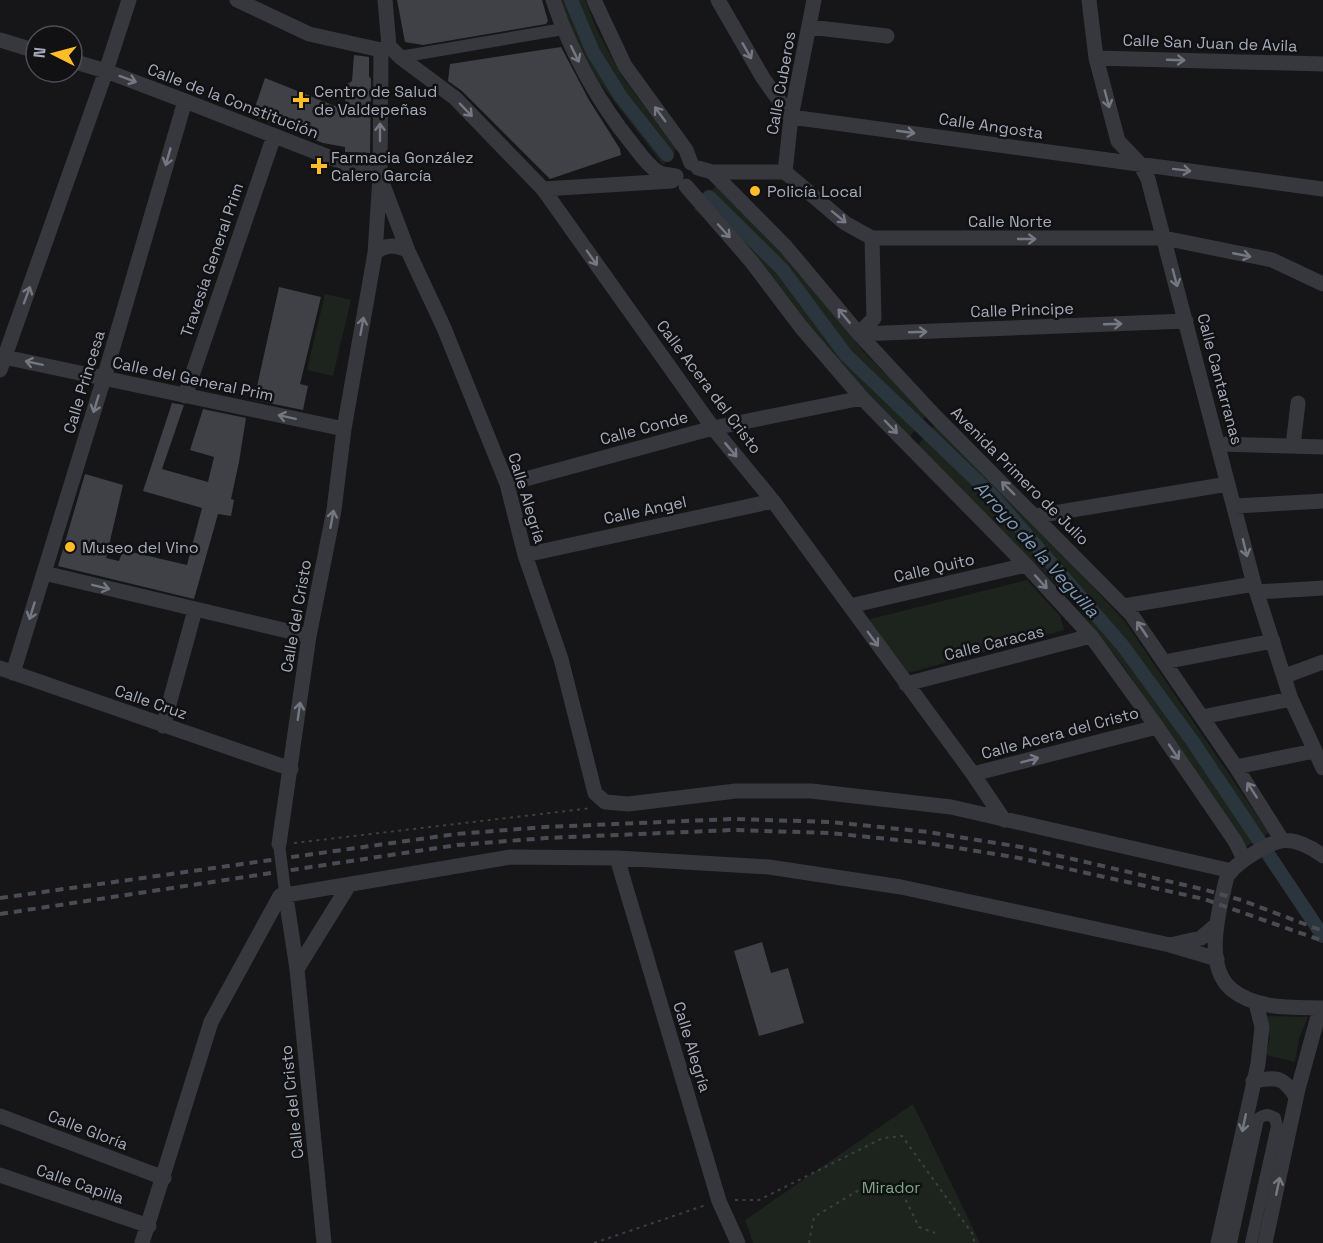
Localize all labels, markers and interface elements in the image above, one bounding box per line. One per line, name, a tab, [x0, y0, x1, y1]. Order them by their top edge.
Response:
north arrow	[24, 24, 84, 84]
street label: Calle San Juan de Avila	[1122, 29, 1298, 57]
street label: Calle Cuberos	[762, 30, 800, 136]
one-way arrow	[741, 42, 753, 59]
one-way arrow	[570, 44, 582, 62]
text: N	[29, 46, 51, 59]
one-way arrow	[1165, 54, 1185, 66]
street label: Calle de la Constitución	[144, 59, 322, 143]
one-way arrow	[118, 75, 136, 86]
place label: Centro de Salud de Valdepeñas	[314, 81, 437, 120]
one-way arrow	[1102, 89, 1114, 108]
marker: Centro de Salud de Valdepeñas	[292, 91, 310, 109]
one-way arrow	[459, 102, 474, 117]
one-way arrow	[654, 107, 666, 123]
street label: Calle Angosta	[937, 108, 1045, 144]
one-way arrow	[374, 123, 386, 143]
one-way arrow	[895, 127, 915, 138]
one-way arrow	[162, 147, 174, 166]
place label: Farmacia González Calero García	[331, 147, 474, 186]
marker: Farmacia González Calero García	[312, 159, 326, 173]
one-way arrow	[1172, 165, 1191, 176]
street label: Travesía General Prim	[176, 180, 248, 340]
place label: Policía Local	[767, 181, 862, 202]
marker: Policía Local	[748, 184, 762, 198]
one-way arrow	[830, 211, 846, 224]
street label: Calle Norte	[968, 211, 1052, 232]
one-way arrow	[717, 223, 731, 238]
one-way arrow	[1017, 233, 1037, 245]
one-way arrow	[586, 249, 598, 265]
one-way arrow	[1231, 250, 1251, 261]
one-way arrow	[1169, 268, 1181, 287]
one-way arrow	[22, 286, 33, 305]
street label: Calle Principe	[970, 298, 1074, 322]
one-way arrow	[837, 309, 851, 324]
street label: Calle Cantarranas	[1192, 311, 1248, 447]
street label: Calle Acera del Cristo	[652, 316, 766, 458]
one-way arrow	[357, 317, 368, 337]
one-way arrow	[1102, 318, 1122, 330]
one-way arrow	[907, 326, 927, 337]
street label: Calle Princesa	[58, 328, 110, 436]
street label: Calle del General Prim	[110, 352, 276, 406]
one-way arrow	[25, 357, 44, 368]
one-way arrow	[90, 394, 101, 413]
street label: Avenida Primero de Julio	[946, 402, 1094, 550]
street label: Calle Conde	[598, 406, 690, 450]
one-way arrow	[277, 411, 297, 422]
one-way arrow	[884, 419, 898, 434]
one-way arrow	[724, 442, 738, 457]
street label: Calle Alegría	[503, 450, 551, 546]
water label: Arroyo de la Veguilla	[970, 476, 1105, 622]
one-way arrow	[1000, 480, 1015, 495]
street label: Calle Angel	[602, 491, 688, 529]
one-way arrow	[327, 509, 338, 529]
place label: Museo del Vino	[82, 537, 199, 558]
one-way arrow	[1239, 538, 1251, 557]
marker: Museo del Vino	[63, 540, 77, 554]
street label: Calle Quito	[892, 549, 976, 587]
street label: Calle del Cristo	[276, 558, 316, 674]
one-way arrow	[1034, 574, 1048, 589]
one-way arrow	[91, 582, 110, 593]
one-way arrow	[26, 601, 37, 620]
street label: Calle Caracas	[942, 620, 1046, 666]
one-way arrow	[1136, 621, 1148, 638]
one-way arrow	[867, 631, 880, 647]
street label: Calle Cruz	[112, 680, 190, 724]
one-way arrow	[294, 701, 305, 721]
street label: Calle Acera del Cristo	[979, 702, 1141, 764]
one-way arrow	[1168, 743, 1180, 760]
one-way arrow	[1020, 753, 1039, 765]
one-way arrow	[1245, 782, 1257, 799]
street label: Calle Alegría	[668, 999, 716, 1095]
street label: Calle del Cristo	[276, 1044, 308, 1160]
street label: Calle Gloría	[45, 1105, 131, 1155]
one-way arrow	[1238, 1113, 1250, 1132]
street label: Calle Capilla	[33, 1159, 127, 1209]
one-way arrow	[1272, 1176, 1284, 1195]
park label: Mirador	[862, 1177, 920, 1198]

